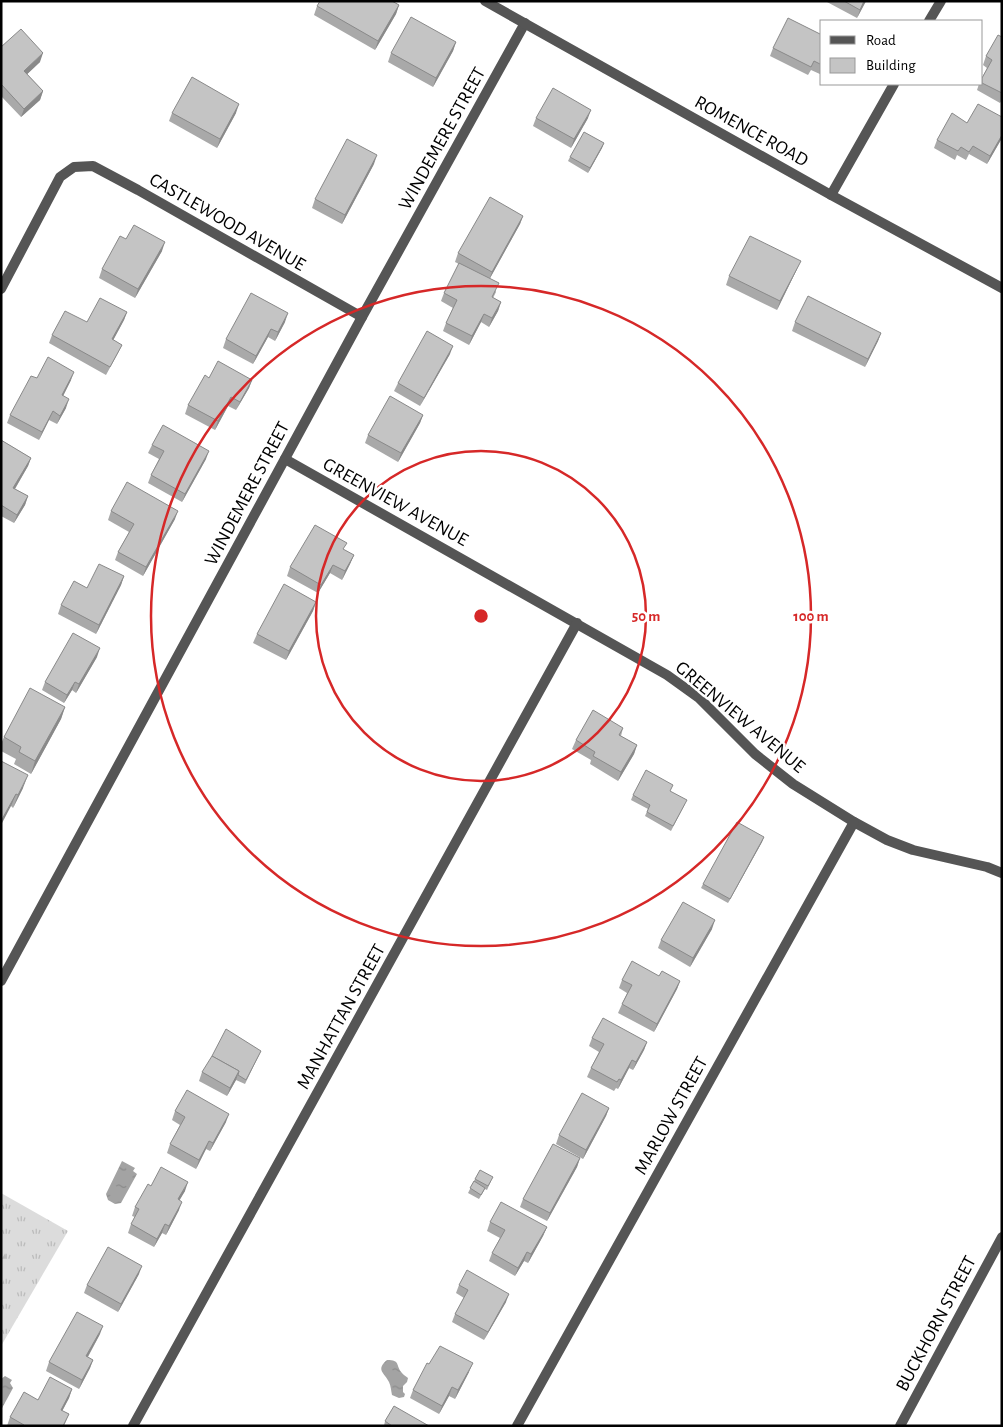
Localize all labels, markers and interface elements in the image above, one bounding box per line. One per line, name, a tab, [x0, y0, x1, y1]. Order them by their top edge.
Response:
legend	[820, 20, 983, 85]
text: Road	[866, 33, 896, 48]
text: Building	[866, 58, 916, 73]
street label: WINDEMERE STREET	[395, 64, 489, 213]
street label: ROMENCE ROAD	[691, 92, 811, 170]
street label: CASTLEWOOD AVENUE	[146, 170, 308, 275]
street label: WINDEMERE STREET	[201, 419, 293, 569]
street label: GREENVIEW AVENUE	[320, 455, 471, 550]
centre of rings	[472, 607, 490, 625]
text: 50 m	[632, 609, 660, 624]
text: 100 m	[793, 609, 829, 624]
street label: GREENVIEW AVENUE	[672, 658, 808, 777]
street label: MANHATTAN STREET	[294, 941, 389, 1092]
street label: MARLOW STREET	[631, 1053, 712, 1178]
street label: BUCKHORN STREET	[893, 1253, 980, 1394]

